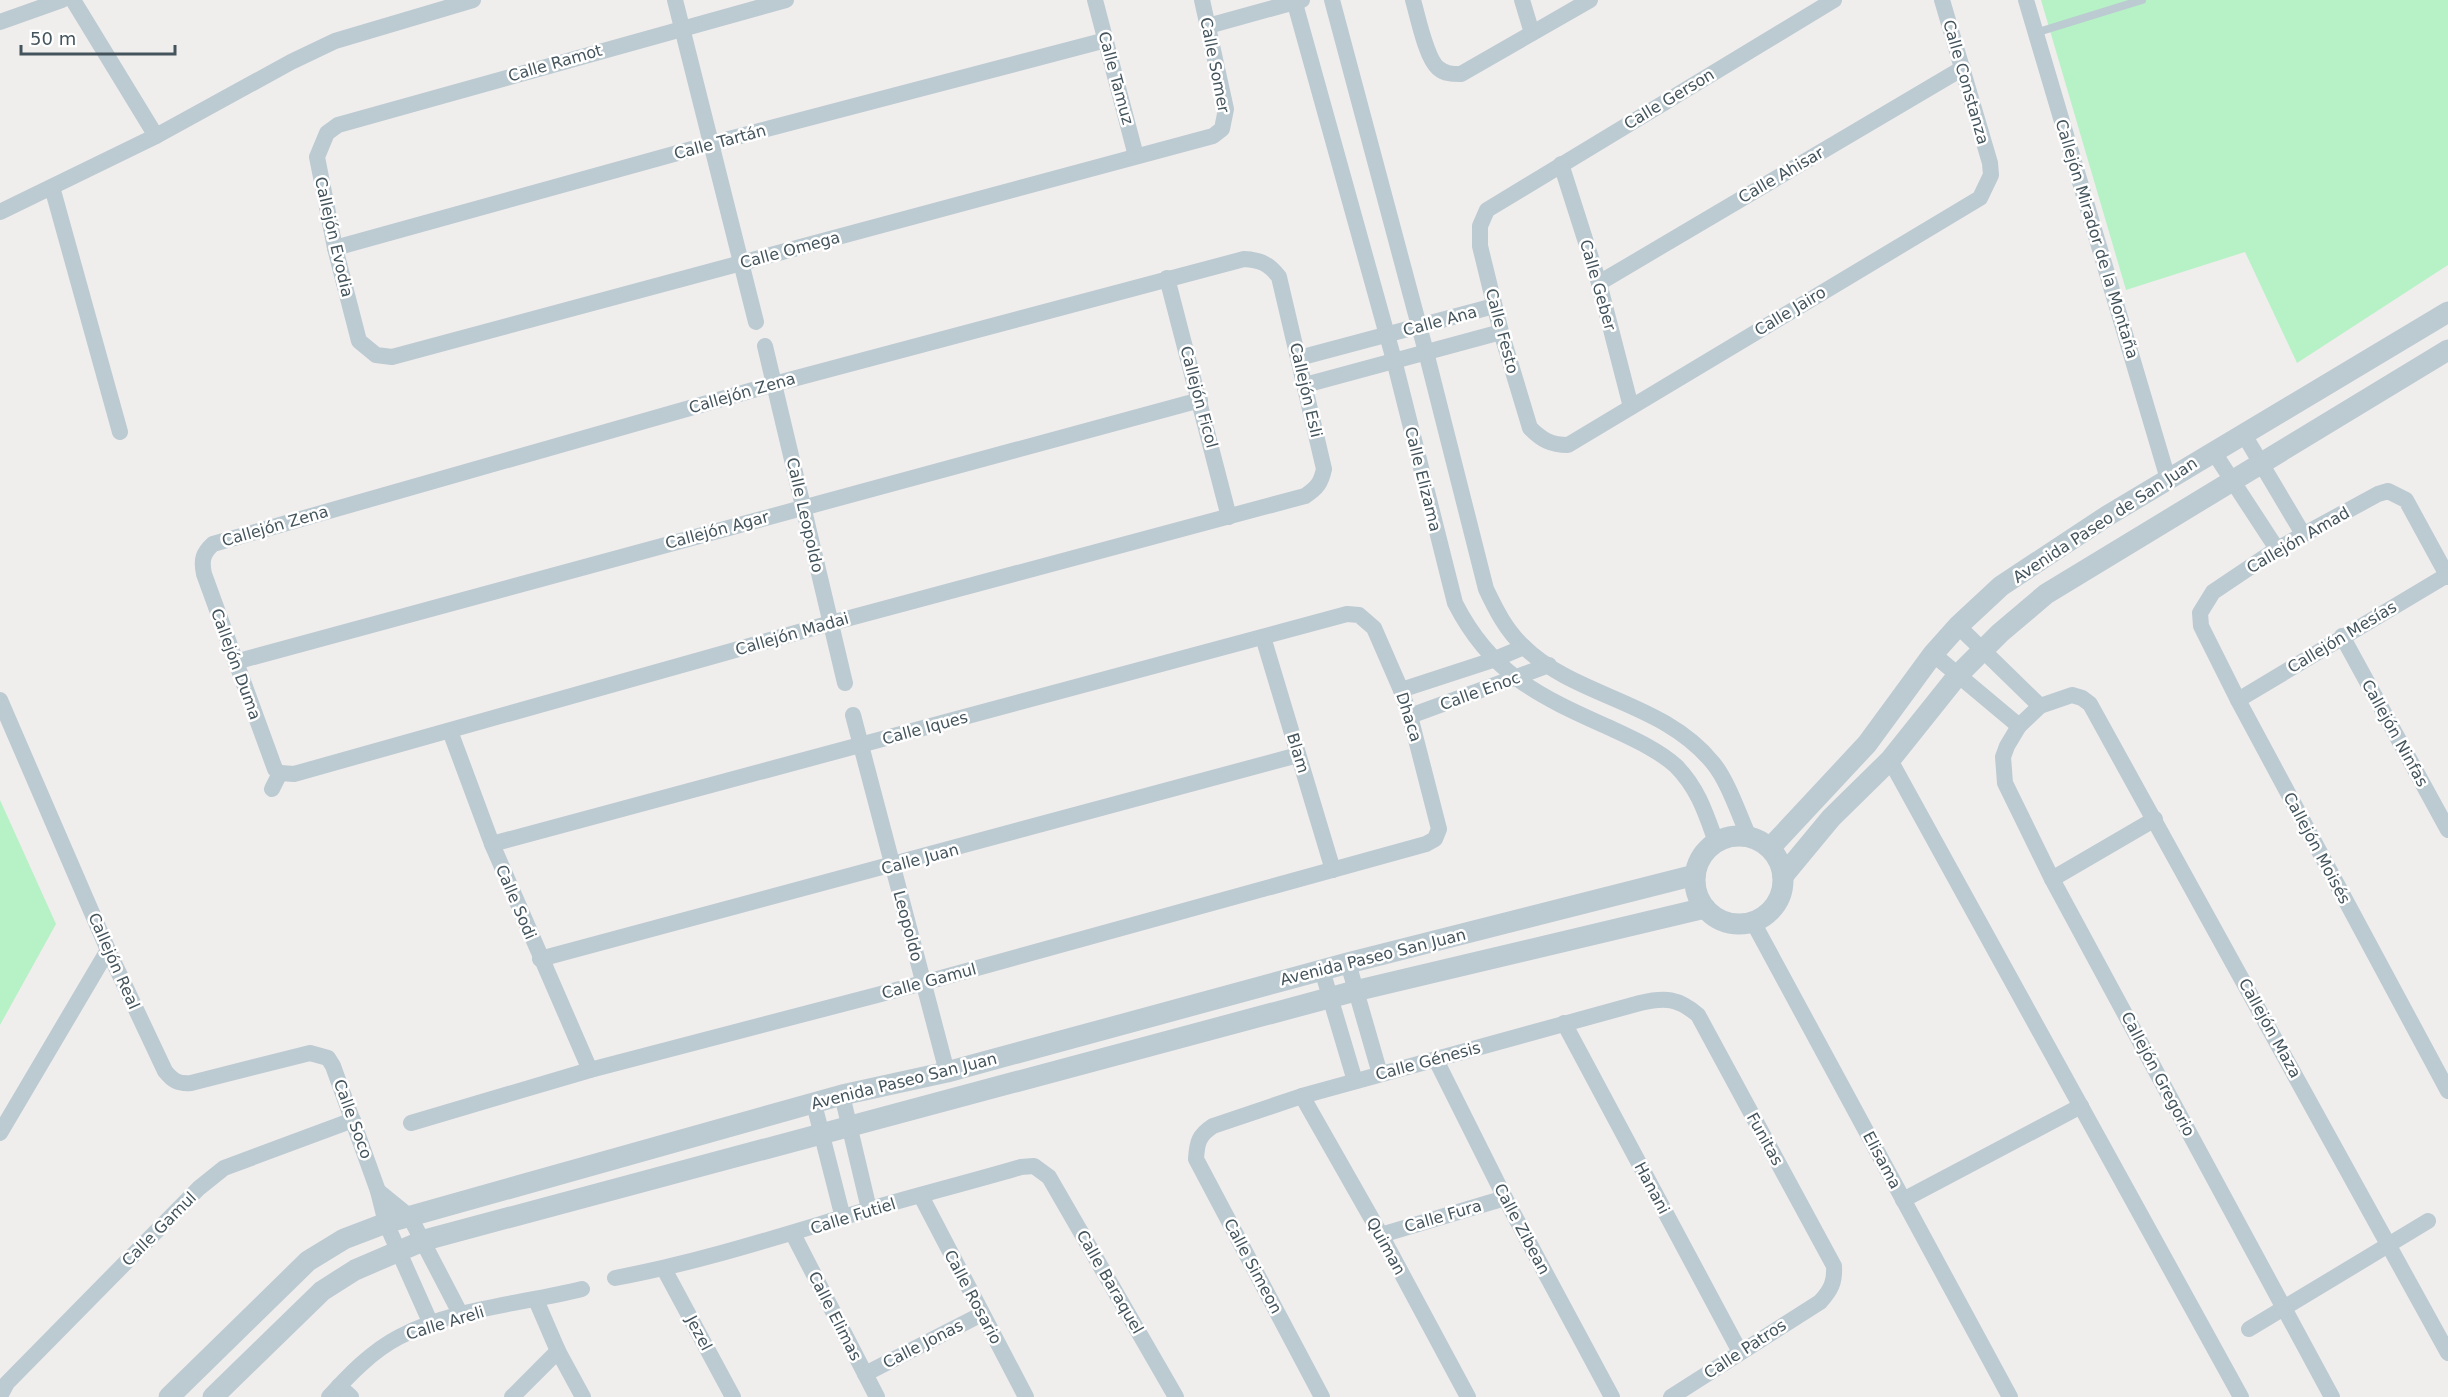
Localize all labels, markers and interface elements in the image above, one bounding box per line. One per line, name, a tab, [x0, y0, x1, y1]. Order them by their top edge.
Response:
street label: Calle Somer	[1196, 16, 1234, 115]
scale bar	[21, 18, 176, 56]
street label: Calle Constanza	[1939, 18, 1993, 146]
text: 50 m	[30, 28, 76, 49]
street label: Calle Tamuz	[1094, 29, 1138, 127]
street label: Calle Ramot	[506, 40, 604, 86]
street label: Calle Gerson	[1620, 65, 1718, 133]
street label: Callejón Mirador de la Montaña	[2051, 117, 2143, 361]
street label: Calle Tartán	[672, 121, 768, 163]
street label: Calle Ahisar	[1735, 143, 1827, 207]
street label: Callejón Evodia	[311, 175, 357, 299]
street label: Calle Omega	[738, 228, 842, 272]
street label: Calle Geber	[1576, 237, 1620, 333]
street label: Calle Jairo	[1751, 282, 1829, 340]
street label: Calle Festo	[1482, 286, 1522, 376]
street label: Calle Ana	[1401, 302, 1479, 340]
street label: Callejón Esli	[1286, 341, 1326, 439]
street label: Callejón Ficol	[1176, 344, 1222, 450]
street label: Callejón Zena	[687, 369, 797, 417]
street label: Calle Elizama	[1401, 425, 1445, 533]
street label: Avenida Paseo de San Juan	[2009, 453, 2201, 587]
street label: Calle Leopoldo	[783, 456, 827, 574]
street label: Callejón Zena	[220, 502, 330, 550]
street label: Callejón Amad	[2243, 503, 2353, 577]
street label: Callejón Agar	[663, 507, 771, 553]
street label: Callejón Mesías	[2284, 597, 2400, 677]
street label: Callejón Duma	[207, 606, 265, 722]
street label: Callejón Madai	[733, 609, 851, 659]
street label: Calle Enoc	[1437, 668, 1523, 714]
street label: Callejón Ninfas	[2358, 676, 2432, 790]
street label: Dhaca	[1392, 690, 1426, 744]
street label: Calle Iques	[880, 707, 970, 749]
street label: Blam	[1283, 731, 1313, 775]
street label: Callejón Moisés	[2280, 789, 2354, 907]
street label: Calle Juan	[879, 840, 961, 878]
street label: Calle Sodi	[492, 862, 540, 942]
street label: Leopoldo	[889, 888, 927, 964]
street label: Callejón Real	[84, 910, 144, 1012]
street label: Avenida Paseo San Juan	[1278, 925, 1468, 989]
street label: Calle Gamul	[880, 959, 978, 1003]
street label: Callejón Maza	[2235, 975, 2305, 1081]
street label: Callejón Gregorio	[2117, 1008, 2199, 1140]
street label: Calle Génesis	[1373, 1038, 1483, 1084]
street label: Avenida Paseo San Juan	[809, 1049, 999, 1113]
street label: Calle Soco	[330, 1077, 376, 1161]
street label: Funitas	[1743, 1109, 1787, 1169]
street label: Elisama	[1859, 1128, 1905, 1192]
street label: Hanani	[1630, 1159, 1674, 1217]
street label: Calle Zibean	[1490, 1180, 1554, 1278]
street label: Calle Gamul	[118, 1188, 200, 1270]
street label: Calle Futiel	[808, 1194, 898, 1238]
street label: Calle Fura	[1402, 1196, 1484, 1236]
street label: Quiman	[1362, 1214, 1410, 1278]
street label: Calle Simeon	[1220, 1215, 1286, 1317]
street label: Calle Baraquel	[1073, 1227, 1147, 1337]
street label: Calle Rosario	[940, 1247, 1006, 1347]
street label: Calle Elimas	[804, 1268, 866, 1364]
street label: Calle Areli	[404, 1302, 486, 1344]
street label: Jezel	[681, 1311, 716, 1354]
street label: Calle Patros	[1700, 1315, 1790, 1383]
street label: Calle Jonas	[880, 1316, 966, 1372]

